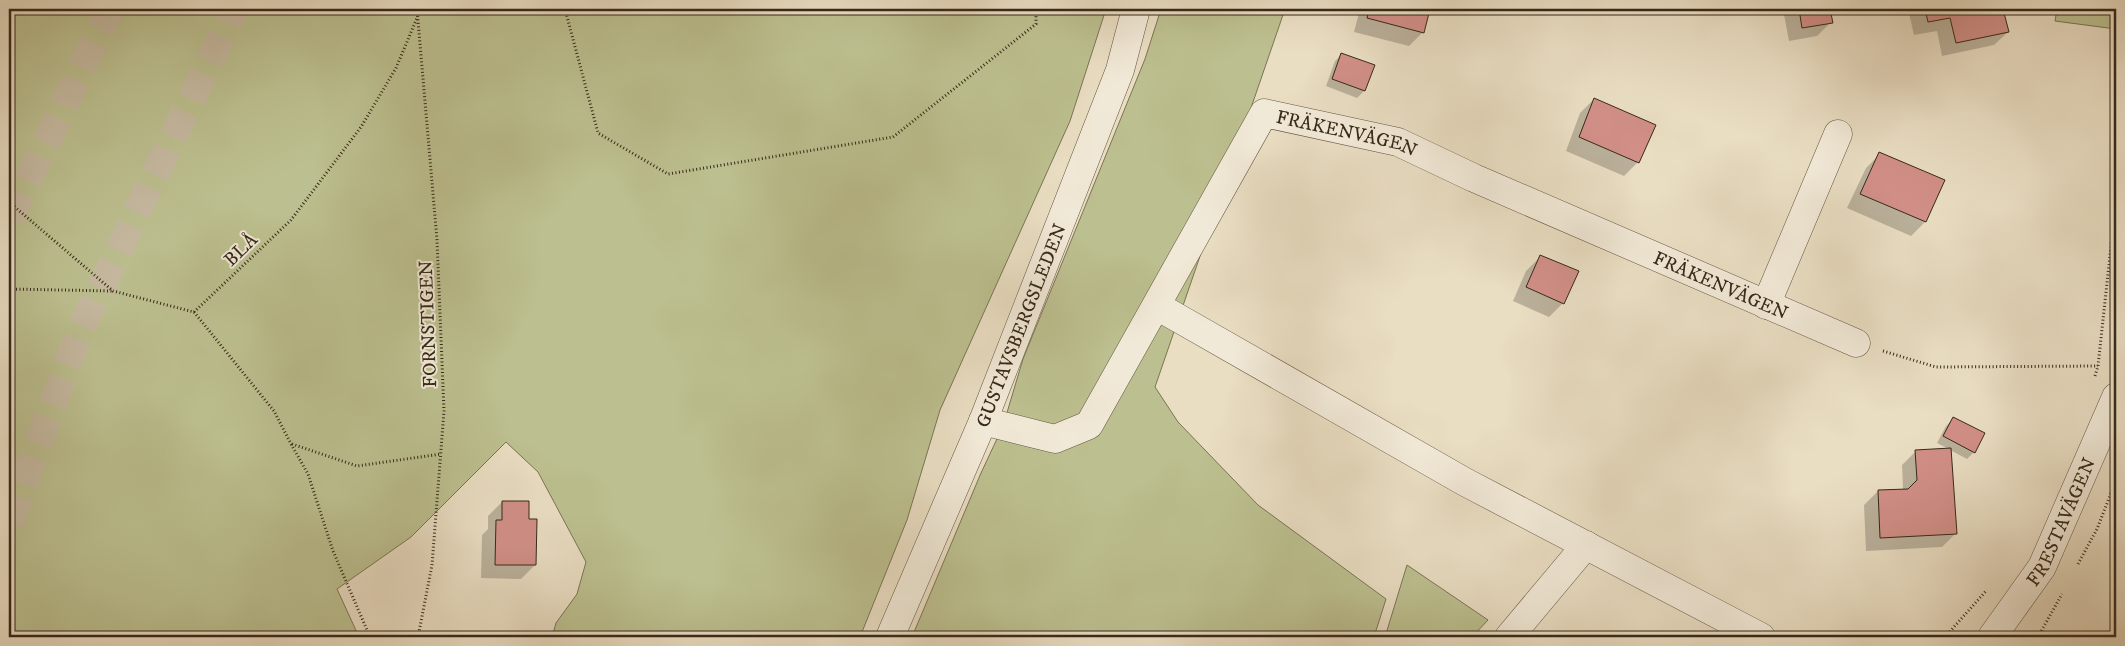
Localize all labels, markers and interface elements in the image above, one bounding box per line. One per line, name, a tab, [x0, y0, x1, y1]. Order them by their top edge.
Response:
street label: FRÄKENVÄGEN	[1274, 106, 1421, 162]
street label: GUSTAVSBERGSLEDEN	[972, 221, 1072, 431]
street label: BLÅ	[218, 227, 263, 272]
street label: FRÄKENVÄGEN	[1650, 247, 1791, 325]
street label: FORNSTIGEN	[415, 260, 442, 388]
street label: FRESTAVÄGEN	[2022, 454, 2101, 591]

